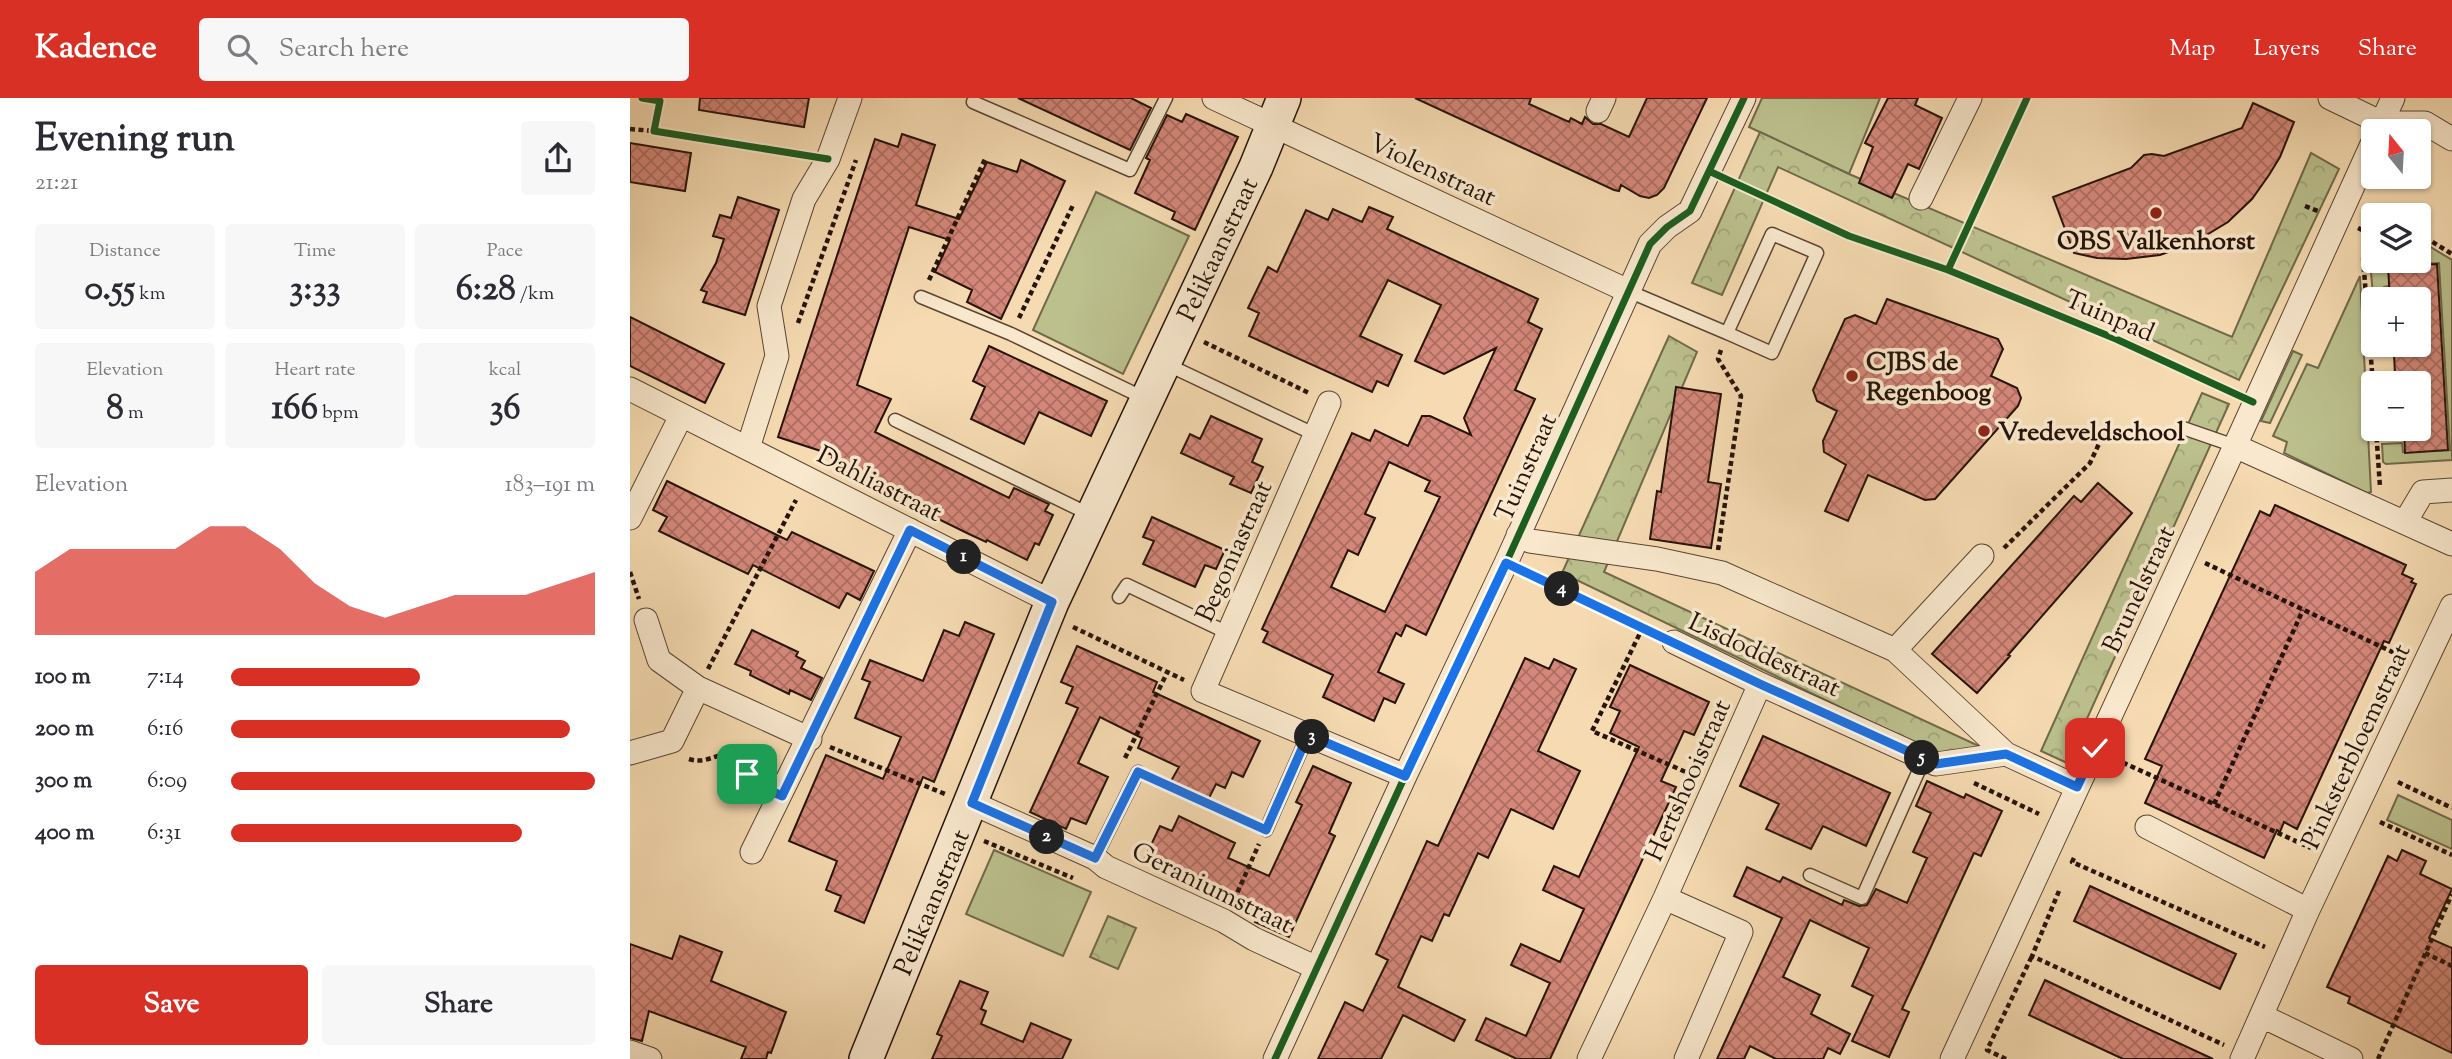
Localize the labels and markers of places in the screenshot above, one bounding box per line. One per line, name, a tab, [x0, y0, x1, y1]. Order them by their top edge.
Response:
marker: OBS Valkenhorst	[2148, 205, 2164, 221]
place label: OBS Valkenhorst	[2057, 224, 2255, 261]
place label: CJBS de Regenboog	[1866, 345, 1991, 412]
marker: CJBS de Regenboog	[1844, 368, 1860, 384]
place label: Vredeveldschool	[1998, 415, 2185, 452]
marker: Vredeveldschool	[1976, 423, 1992, 439]
pin: 1	[946, 540, 982, 574]
pin: 4	[1544, 572, 1580, 606]
pin	[2065, 718, 2125, 778]
pin: 3	[1294, 720, 1330, 754]
pin: 5	[1904, 740, 1940, 776]
pin	[717, 744, 777, 804]
pin: 2	[1030, 820, 1064, 854]

